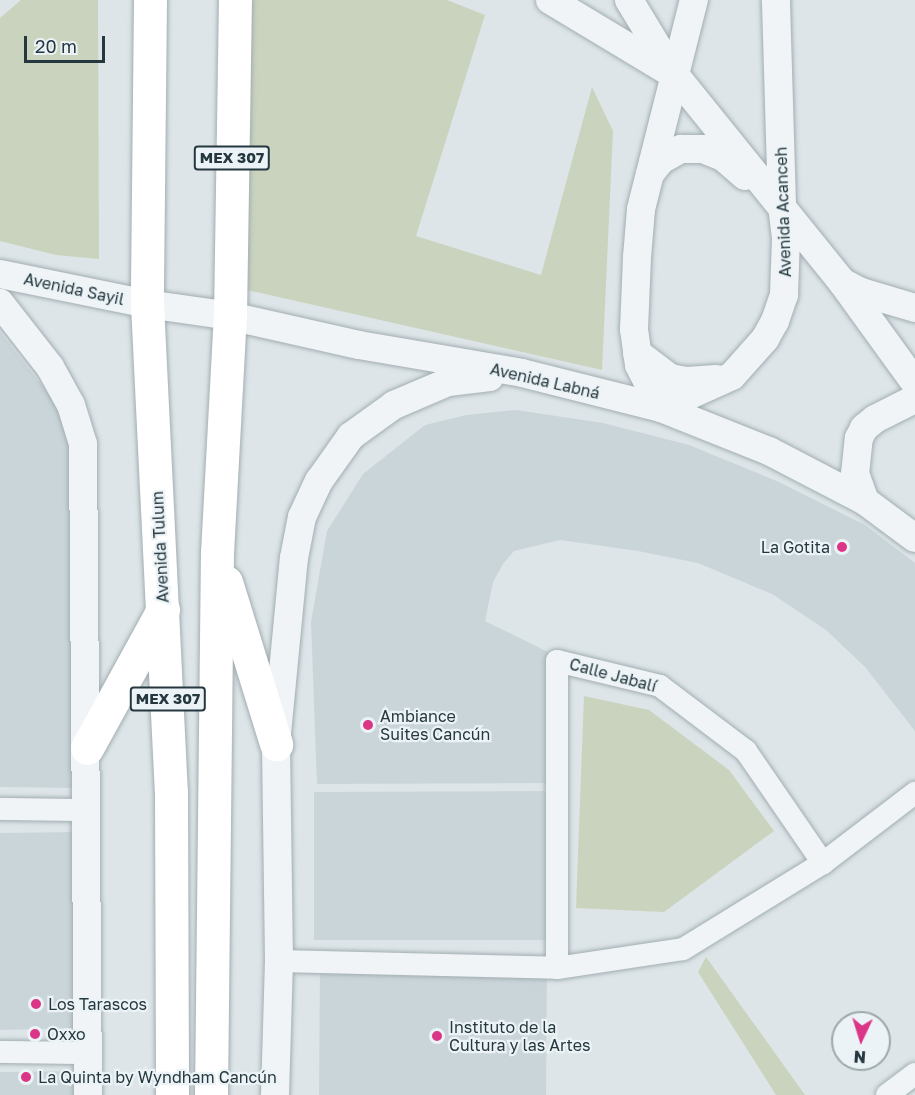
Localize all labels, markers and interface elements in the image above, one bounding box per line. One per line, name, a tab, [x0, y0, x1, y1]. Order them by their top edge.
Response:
scale bar	[27, 24, 108, 62]
text: 20 m	[35, 35, 77, 57]
road number: MEX 307	[193, 146, 271, 170]
street label: Avenida Acanceh	[771, 146, 795, 278]
street label: Avenida Sayil	[22, 269, 126, 309]
street label: Avenida Labná	[488, 359, 602, 403]
street label: Avenida Tulum	[147, 491, 173, 603]
place label: La Gotita	[761, 537, 830, 557]
marker: La Gotita	[835, 540, 849, 554]
street label: Calle Jabalí	[567, 654, 659, 696]
road number: MEX 307	[129, 687, 207, 711]
place label: Ambiance Suites Cancún	[380, 706, 490, 744]
marker: Ambiance Suites Cancún	[361, 718, 375, 732]
place label: Los Tarascos	[48, 994, 147, 1014]
marker: Los Tarascos	[29, 997, 43, 1011]
north arrow	[831, 1011, 891, 1071]
place label: Instituto de la Cultura y las Artes	[449, 1017, 591, 1055]
place label: Oxxo	[47, 1024, 86, 1044]
marker: Oxxo	[28, 1027, 42, 1041]
marker: Instituto de la Cultura y las Artes	[430, 1029, 444, 1043]
text: N	[853, 1047, 867, 1067]
place label: La Quinta by Wyndham Cancún	[38, 1067, 277, 1087]
marker: La Quinta by Wyndham Cancún	[19, 1070, 33, 1084]

